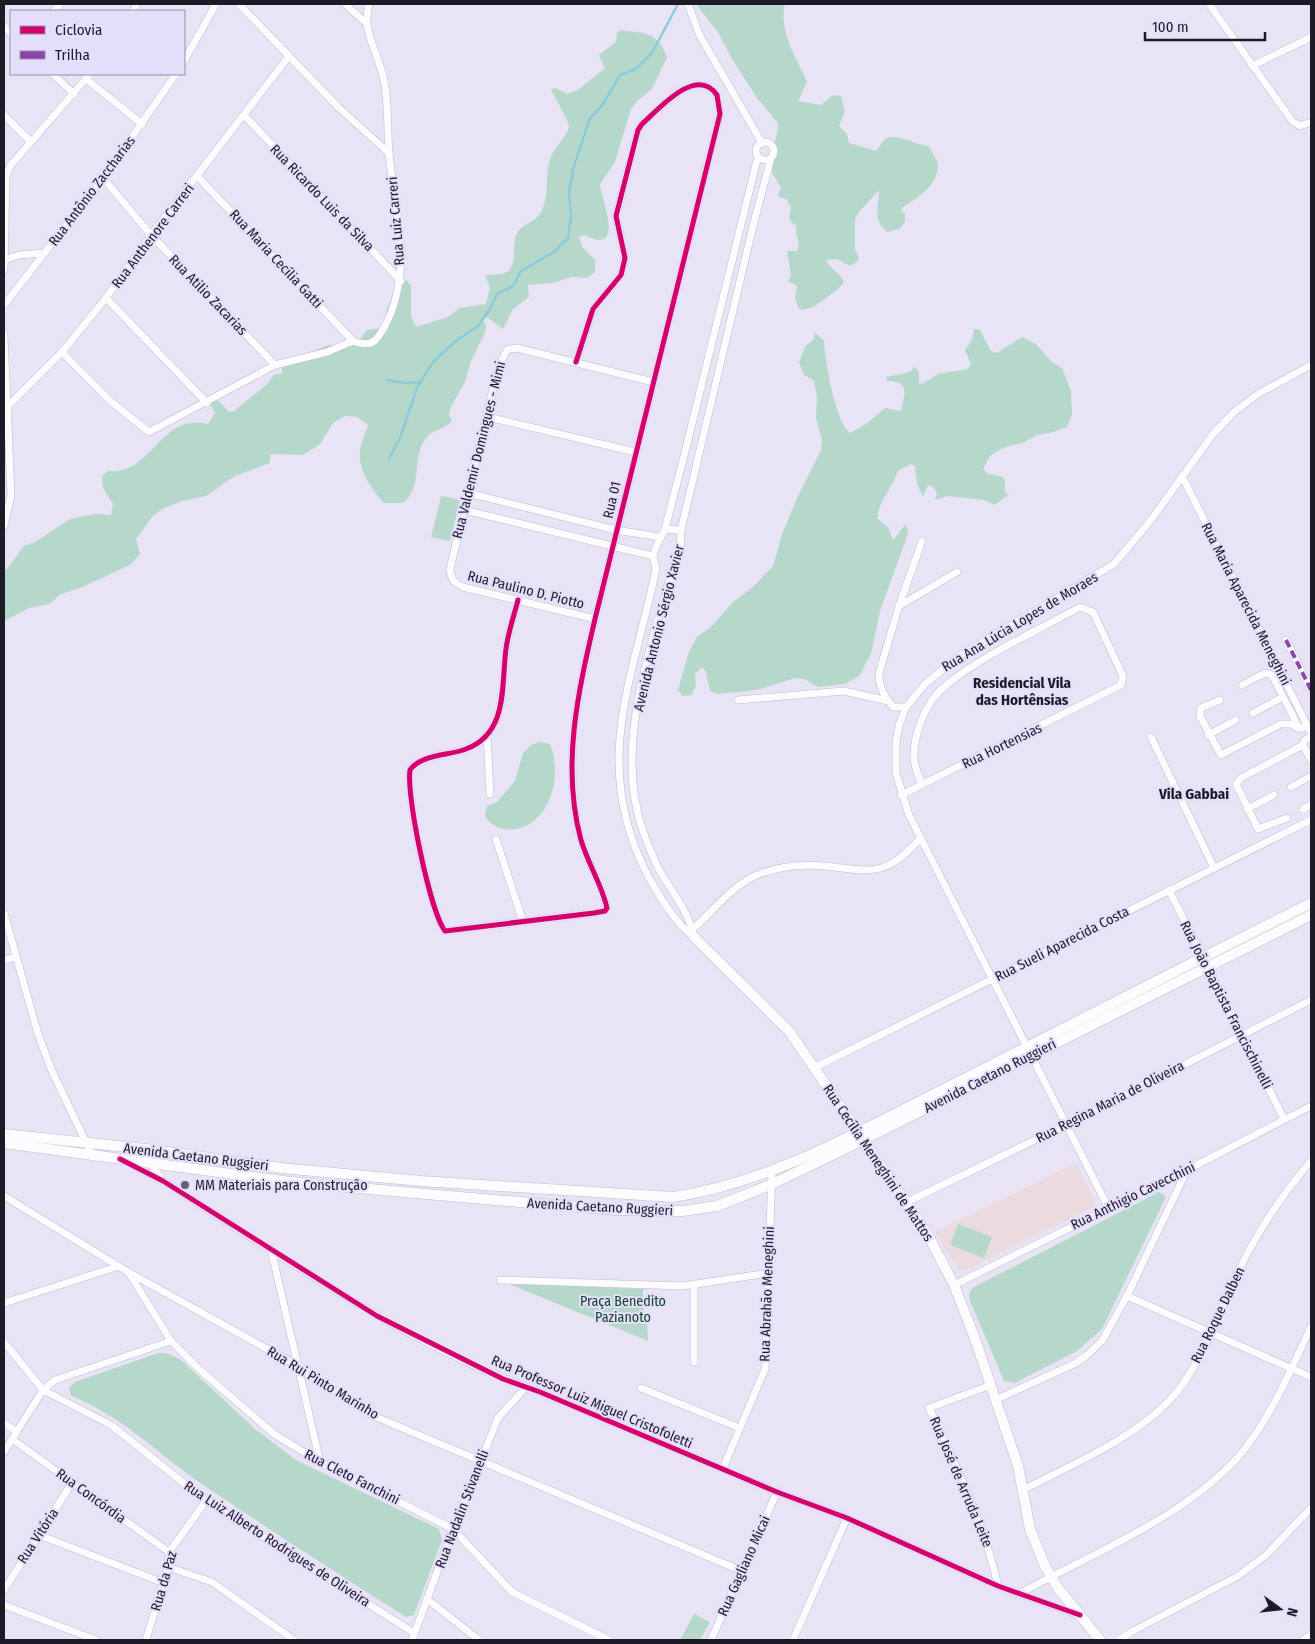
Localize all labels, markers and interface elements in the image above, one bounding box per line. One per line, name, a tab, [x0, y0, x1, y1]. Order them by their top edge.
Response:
legend	[10, 10, 185, 75]
scale bar	[1145, 10, 1265, 42]
text: 100 m	[1152, 18, 1189, 36]
text: Ciclovia	[55, 21, 102, 39]
text: Trilha	[55, 46, 90, 64]
street label: Rua Antônio Zaccharias	[45, 133, 139, 249]
street label: Rua Ricardo Luis da Silva	[266, 141, 378, 255]
street label: Rua Luiz Carreri	[384, 176, 408, 266]
street label: Rua Anthenore Carreri	[108, 180, 198, 292]
street label: Rua Maria Cecília Gatti	[226, 206, 326, 312]
street label: Rua Atilio Zacarias	[165, 251, 251, 339]
street label: Rua Valdemir Domingues - Mimi	[449, 360, 509, 540]
street label: Rua 01	[599, 480, 625, 520]
street label: Rua Maria Aparecida Meneghini	[1198, 520, 1294, 688]
street label: Avenida Antonio Sérgio Xavier	[630, 543, 688, 713]
street label: Rua Paulino D. Piotto	[466, 567, 586, 613]
street label: Rua Ana Lúcia Lopes de Moraes	[939, 569, 1101, 675]
district label: Residencial Vila das Hortênsias	[973, 674, 1072, 709]
street label: Rua Hortensias	[959, 719, 1045, 773]
district label: Vila Gabbai	[1158, 785, 1229, 803]
street label: Rua Sueli Aparecida Costa	[992, 903, 1132, 985]
street label: Rua João Baptista Francischinelli	[1176, 918, 1276, 1092]
street label: Avenida Caetano Ruggieri	[921, 1035, 1059, 1117]
street label: Rua Regina Maria de Oliveira	[1033, 1057, 1187, 1147]
street label: Rua Cecília Meneghini de Mattos	[819, 1081, 937, 1245]
street label: Avenida Caetano Ruggieri	[122, 1140, 270, 1174]
street label: Rua Anthigio Cavecchini	[1068, 1158, 1198, 1234]
place label: MM Materiais para Construção	[195, 1177, 368, 1194]
marker: MM Materiais para Construção	[179, 1179, 191, 1191]
street label: Avenida Caetano Ruggieri	[527, 1195, 673, 1219]
street label: Rua Abrahão Meneghini	[756, 1226, 778, 1362]
street label: Rua Roque Dalben	[1187, 1264, 1249, 1366]
park label: Praça Benedito Pazianoto	[580, 1293, 666, 1326]
street label: Rua Rui Pinto Marinho	[264, 1343, 382, 1423]
street label: Rua Professor Luiz Miguel Cristofoletti	[489, 1352, 695, 1452]
street label: Rua José de Arruda Leite	[926, 1414, 996, 1550]
street label: Rua Cleto Fanchini	[301, 1446, 403, 1508]
street label: Rua Nadalin Stivanelli	[432, 1447, 492, 1571]
street label: Rua Concórdia	[53, 1465, 129, 1527]
street label: Rua Luiz Alberto Rodrigues de Oliveira	[181, 1477, 373, 1611]
street label: Rua Vitória	[14, 1505, 62, 1567]
street label: Rua Gagliano Micai	[714, 1513, 774, 1619]
street label: Rua da Paz	[147, 1549, 181, 1613]
north arrow	[1255, 1584, 1305, 1634]
text: N	[1283, 1606, 1301, 1618]

